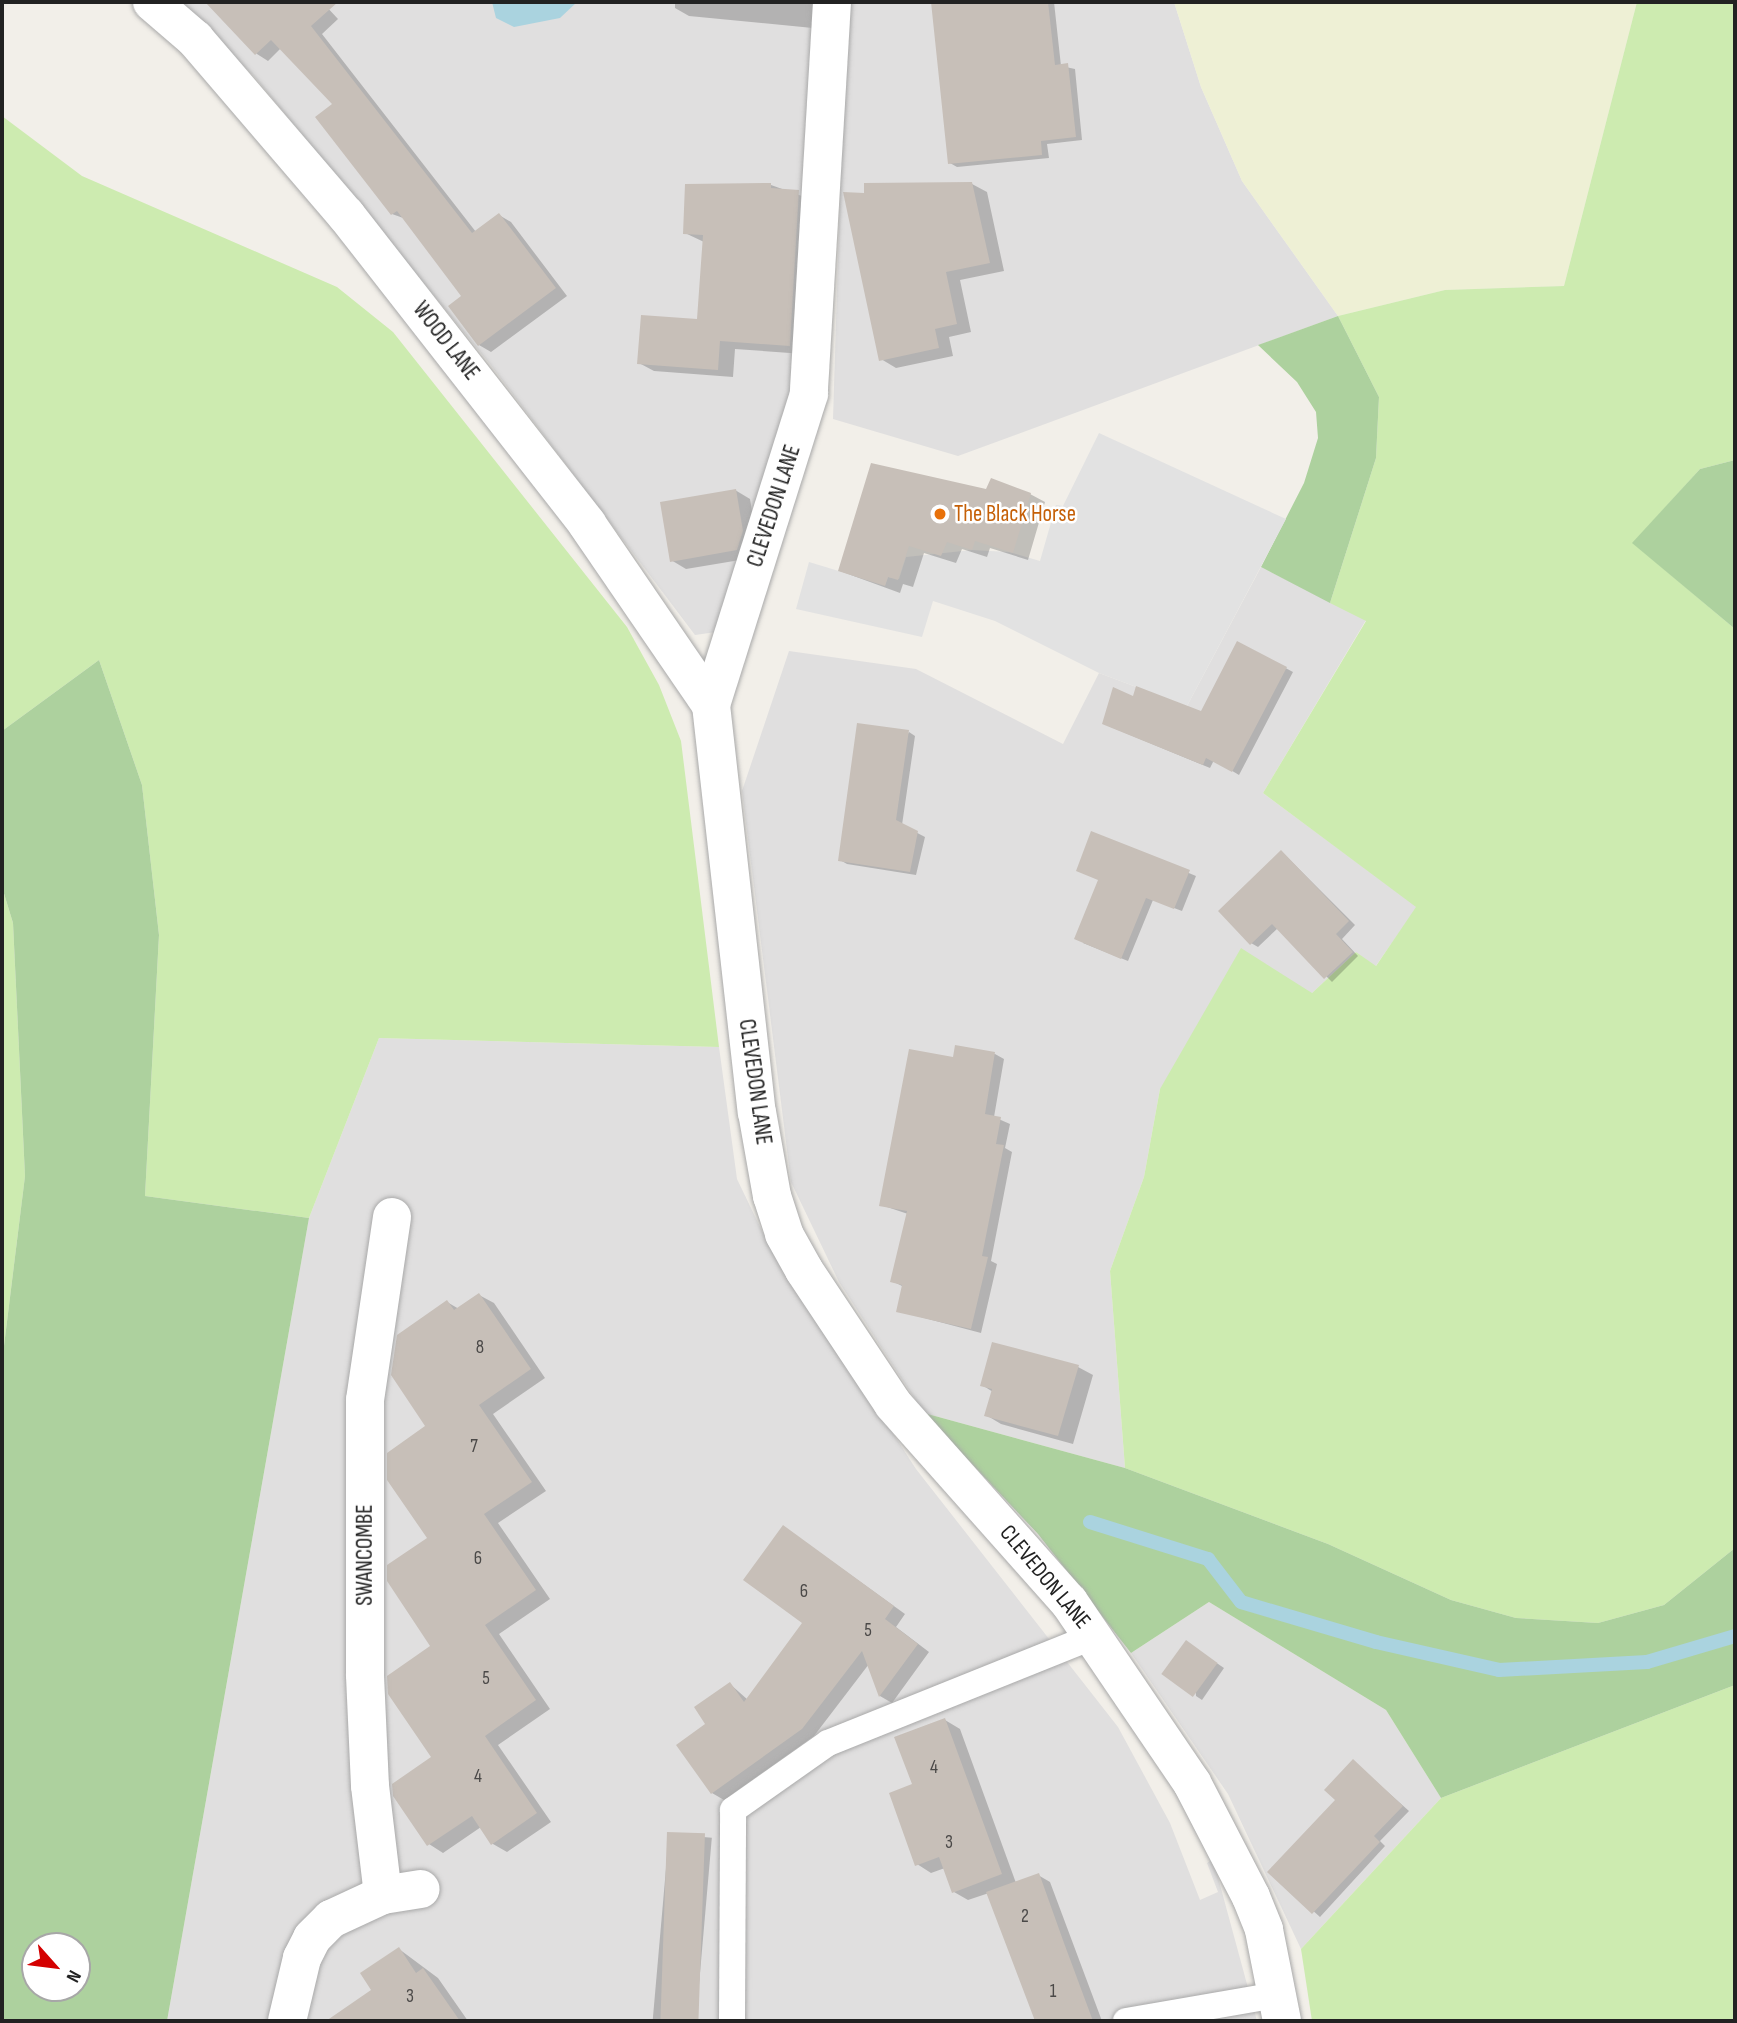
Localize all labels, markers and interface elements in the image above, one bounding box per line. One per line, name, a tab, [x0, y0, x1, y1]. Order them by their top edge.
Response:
street label: WOOD LANE	[407, 296, 485, 386]
street label: CLEVEDON LANE	[741, 441, 807, 571]
place label: The Black Horse	[954, 500, 1076, 528]
marker: The Black Horse	[932, 506, 948, 522]
street label: CLEVEDON LANE	[733, 1017, 777, 1147]
house number: 8	[476, 1337, 484, 1359]
house number: 7	[470, 1436, 478, 1458]
street label: SWANCOMBE	[351, 1504, 379, 1606]
street label: CLEVEDON LANE	[994, 1520, 1096, 1634]
house number: 6	[474, 1548, 482, 1570]
house number: 6	[800, 1581, 808, 1603]
house number: 5	[864, 1620, 872, 1642]
house number: 5	[482, 1668, 490, 1690]
house number: 4	[930, 1757, 938, 1779]
house number: 4	[474, 1766, 482, 1788]
house number: 3	[945, 1832, 953, 1854]
house number: 2	[1021, 1906, 1029, 1928]
north arrow	[21, 1932, 91, 2002]
text: N	[61, 1966, 86, 1986]
house number: 1	[1050, 1981, 1056, 2003]
house number: 3	[406, 1986, 414, 2008]

